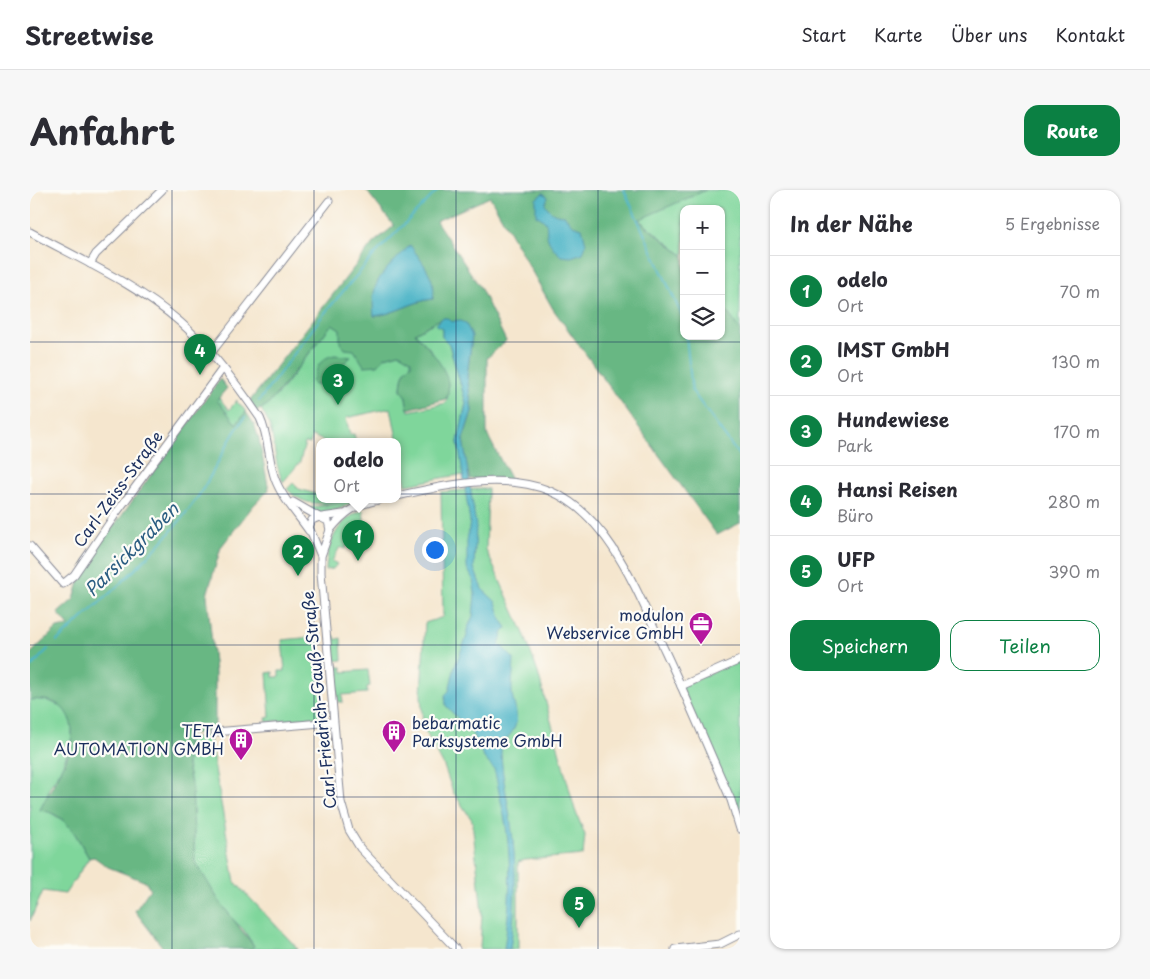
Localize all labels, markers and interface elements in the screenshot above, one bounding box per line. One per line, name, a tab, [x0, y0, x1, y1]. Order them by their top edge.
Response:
text: Streetwise	[25, 17, 154, 53]
text: Start	[801, 21, 846, 48]
text: Karte	[874, 21, 923, 48]
text: Über uns	[951, 21, 1027, 48]
text: Kontakt	[1055, 21, 1125, 48]
text: Anfahrt	[30, 104, 175, 157]
button: Route	[1024, 105, 1120, 156]
map controls	[680, 205, 725, 340]
button: +	[680, 205, 725, 250]
text: In der Nähe	[790, 207, 912, 239]
text: 5 Ergebnisse	[1005, 211, 1100, 235]
button: −	[680, 250, 725, 295]
text: odelo	[837, 265, 888, 293]
text: 1	[802, 279, 810, 303]
text: 70 m	[1060, 279, 1100, 303]
text: Ort	[837, 293, 864, 317]
button: layers	[680, 295, 725, 340]
pin: 4	[184, 334, 216, 375]
text: IMST GmbH	[837, 335, 950, 363]
text: 2	[800, 349, 812, 373]
text: 130 m	[1052, 349, 1100, 373]
text: Ort	[837, 363, 864, 387]
pin: 3	[322, 364, 354, 405]
text: Hundewiese	[837, 405, 949, 433]
text: 3	[801, 419, 811, 443]
text: 170 m	[1054, 419, 1100, 443]
street label: Carl-Zeiss-Straße	[67, 425, 168, 552]
text: Park	[837, 433, 873, 457]
popup	[316, 438, 401, 503]
text: odelo	[333, 445, 384, 473]
text: Ort	[333, 473, 360, 497]
text: Hansi Reisen	[837, 475, 958, 503]
text: 4	[801, 489, 811, 513]
text: 280 m	[1048, 489, 1100, 513]
water label: Parsickgraben	[78, 495, 185, 602]
text: Büro	[837, 503, 873, 527]
pin: 1	[342, 520, 374, 561]
pin: 2	[282, 535, 314, 576]
your location	[422, 537, 448, 563]
text: UFP	[837, 545, 875, 573]
text: 5	[801, 559, 811, 583]
text: 390 m	[1049, 559, 1100, 583]
text: Ort	[837, 573, 864, 597]
street label: Carl-Friedrich-Gauß-Straße	[295, 590, 341, 810]
place label: modulon Webservice GmbH	[546, 602, 684, 644]
office icon: modulon Webservice GmbH	[688, 611, 714, 645]
button: Speichern	[790, 620, 940, 671]
button: Teilen	[950, 620, 1100, 671]
place label: bebarmatic Parksysteme GmbH	[412, 710, 563, 752]
place label: TETA AUTOMATION GMBH	[54, 718, 224, 760]
building icon: bebarmatic Parksysteme GmbH	[381, 719, 407, 753]
building icon: TETA AUTOMATION GMBH	[228, 727, 254, 761]
pin: 5	[563, 887, 595, 928]

